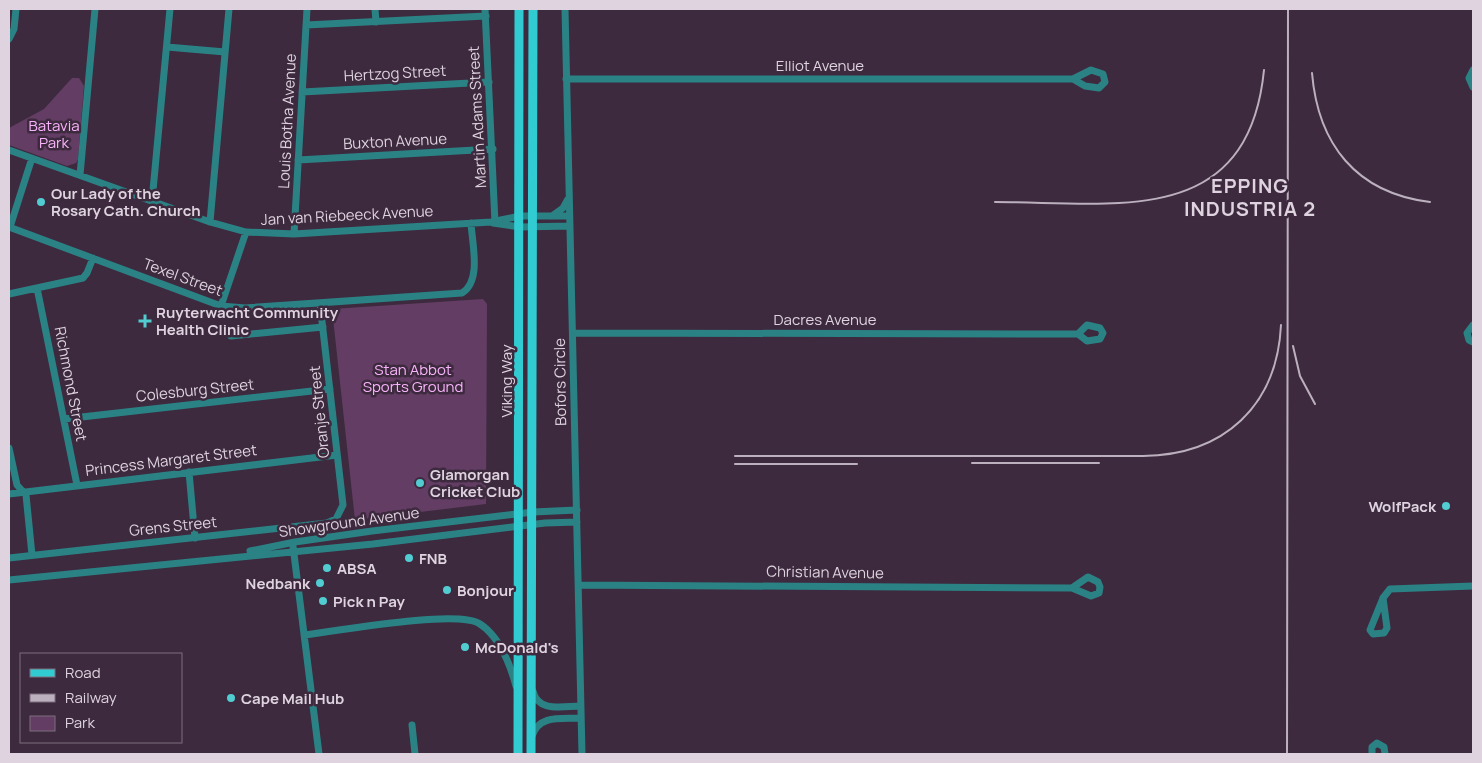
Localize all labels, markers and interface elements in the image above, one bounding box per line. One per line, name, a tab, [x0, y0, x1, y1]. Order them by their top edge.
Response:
street label: Martin Adams Street	[463, 45, 491, 189]
street label: Louis Botha Avenue	[273, 53, 301, 189]
street label: Elliot Avenue	[776, 55, 864, 76]
street label: Hertzog Street	[343, 60, 447, 86]
park label: Batavia Park	[28, 115, 80, 153]
street label: Buxton Avenue	[343, 128, 448, 154]
district label: EPPING INDUSTRIA 2	[1184, 172, 1316, 222]
place label: Our Lady of the Rosary Cath. Church	[51, 183, 201, 221]
marker: Our Lady of the Rosary Cath. Church	[35, 196, 47, 208]
street label: Jan van Riebeeck Avenue	[260, 200, 434, 230]
street label: Texel Street	[140, 253, 226, 301]
place label: Ruyterwacht Community Health Clinic	[156, 302, 339, 340]
street label: Dacres Avenue	[774, 309, 877, 330]
marker: Ruyterwacht Community Health Clinic	[138, 314, 152, 328]
street label: Richmond Street	[50, 325, 92, 443]
street label: Bofors Circle	[549, 338, 571, 426]
street label: Viking Way	[496, 344, 517, 418]
park label: Stan Abbot Sports Ground	[363, 359, 463, 397]
street label: Oranje Street	[304, 365, 334, 459]
street label: Colesburg Street	[135, 373, 255, 407]
street label: Princess Margaret Street	[84, 439, 258, 481]
place label: Glamorgan Cricket Club	[430, 464, 520, 502]
marker: Glamorgan Cricket Club	[414, 477, 426, 489]
place label: WolfPack	[1368, 496, 1437, 517]
marker: WolfPack	[1440, 500, 1452, 512]
street label: Showground Avenue	[277, 502, 421, 542]
street label: Grens Street	[128, 511, 218, 541]
place label: FNB	[419, 548, 448, 569]
marker: FNB	[403, 552, 415, 564]
place label: ABSA	[337, 558, 376, 579]
street label: Christian Avenue	[766, 560, 884, 584]
marker: ABSA	[321, 562, 333, 574]
place label: Nedbank	[246, 573, 311, 594]
marker: Nedbank	[314, 577, 326, 589]
place label: Bonjour	[457, 580, 514, 601]
marker: Bonjour	[441, 584, 453, 596]
place label: Pick n Pay	[333, 591, 405, 612]
marker: Pick n Pay	[317, 595, 329, 607]
place label: McDonald's	[475, 637, 559, 658]
marker: McDonald's	[459, 641, 471, 653]
legend	[20, 653, 182, 743]
text: Road	[65, 662, 101, 683]
text: Railway	[65, 687, 117, 708]
place label: Cape Mail Hub	[241, 688, 344, 709]
marker: Cape Mail Hub	[225, 692, 237, 704]
text: Park	[65, 712, 95, 733]

